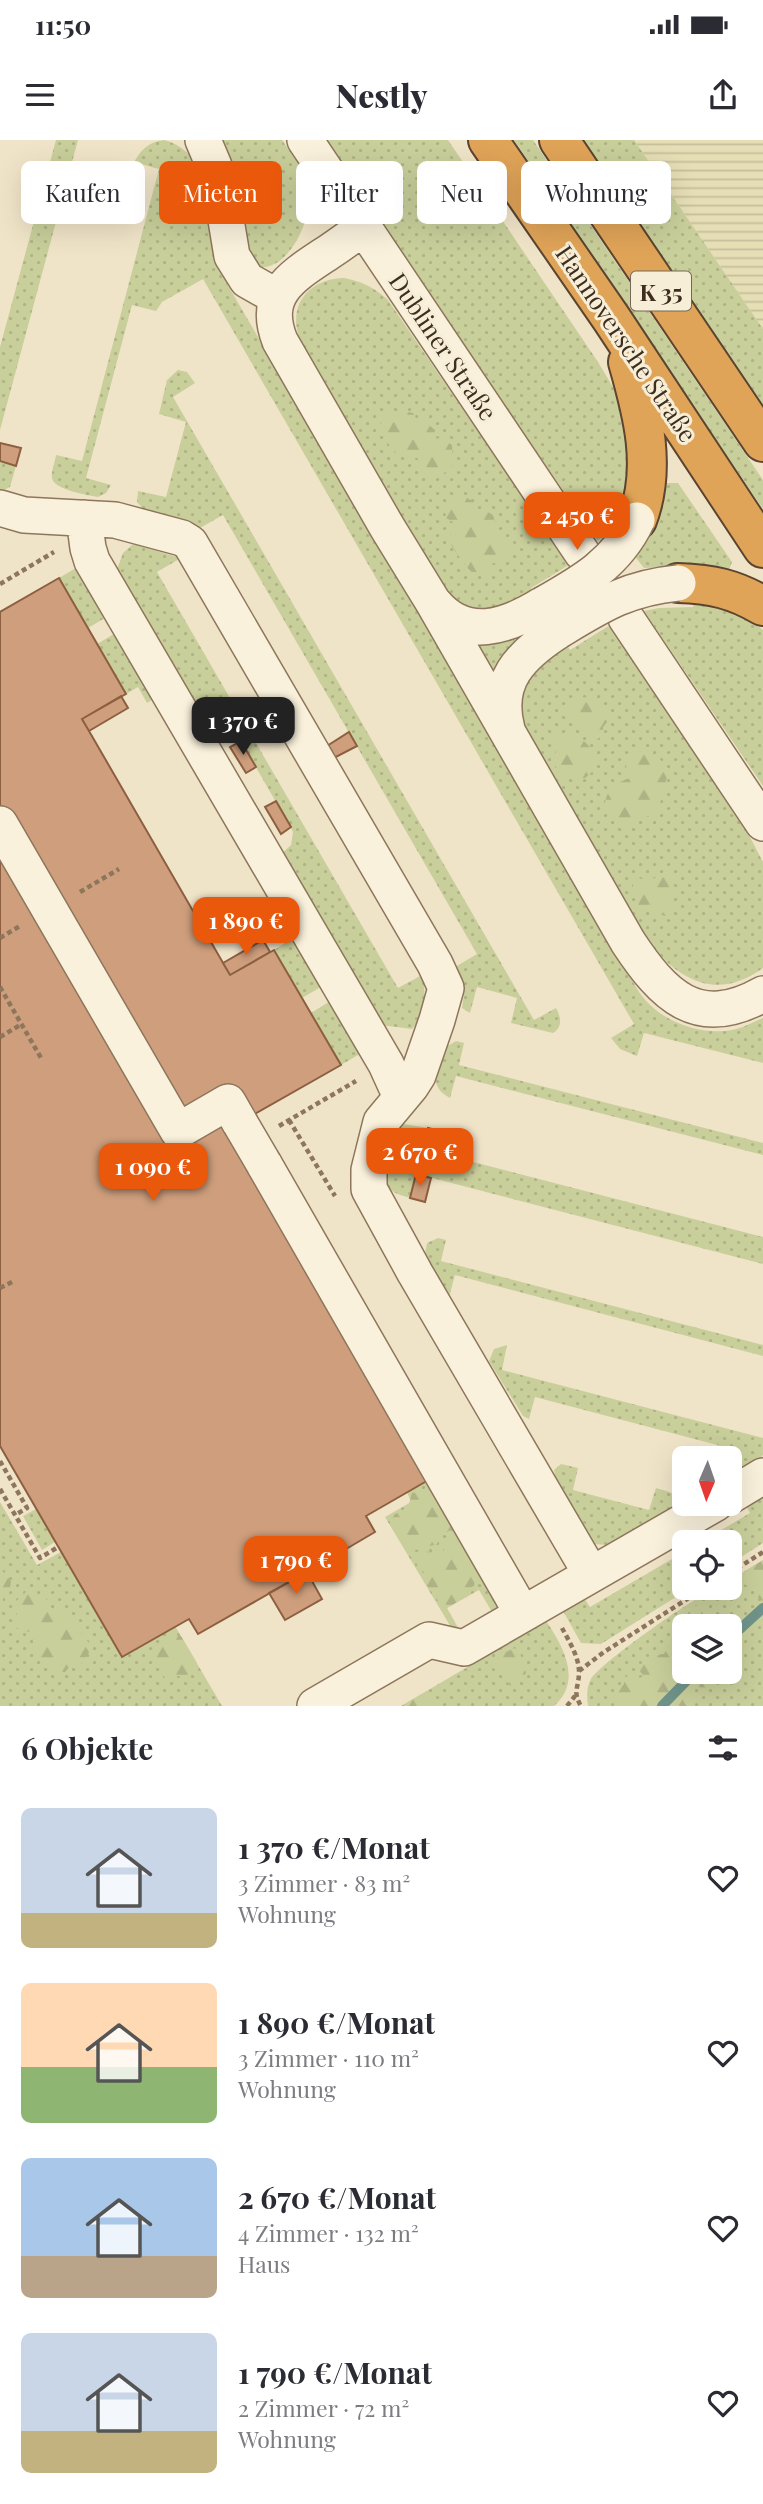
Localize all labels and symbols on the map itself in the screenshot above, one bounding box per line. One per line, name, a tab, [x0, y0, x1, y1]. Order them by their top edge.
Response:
street label: Hannoversche Straße	[549, 238, 705, 448]
street label: Dubliner Straße	[383, 266, 505, 426]
road number: K 35	[631, 272, 691, 310]
pin: 2 450 €	[512, 492, 642, 552]
pin: 1 370 €	[178, 698, 308, 757]
pin: 1 890 €	[181, 898, 311, 957]
pin: 2 670 €	[355, 1128, 485, 1188]
pin: 1 090 €	[88, 1144, 218, 1203]
north arrow	[672, 1446, 742, 1516]
pin: 1 790 €	[231, 1536, 361, 1596]

